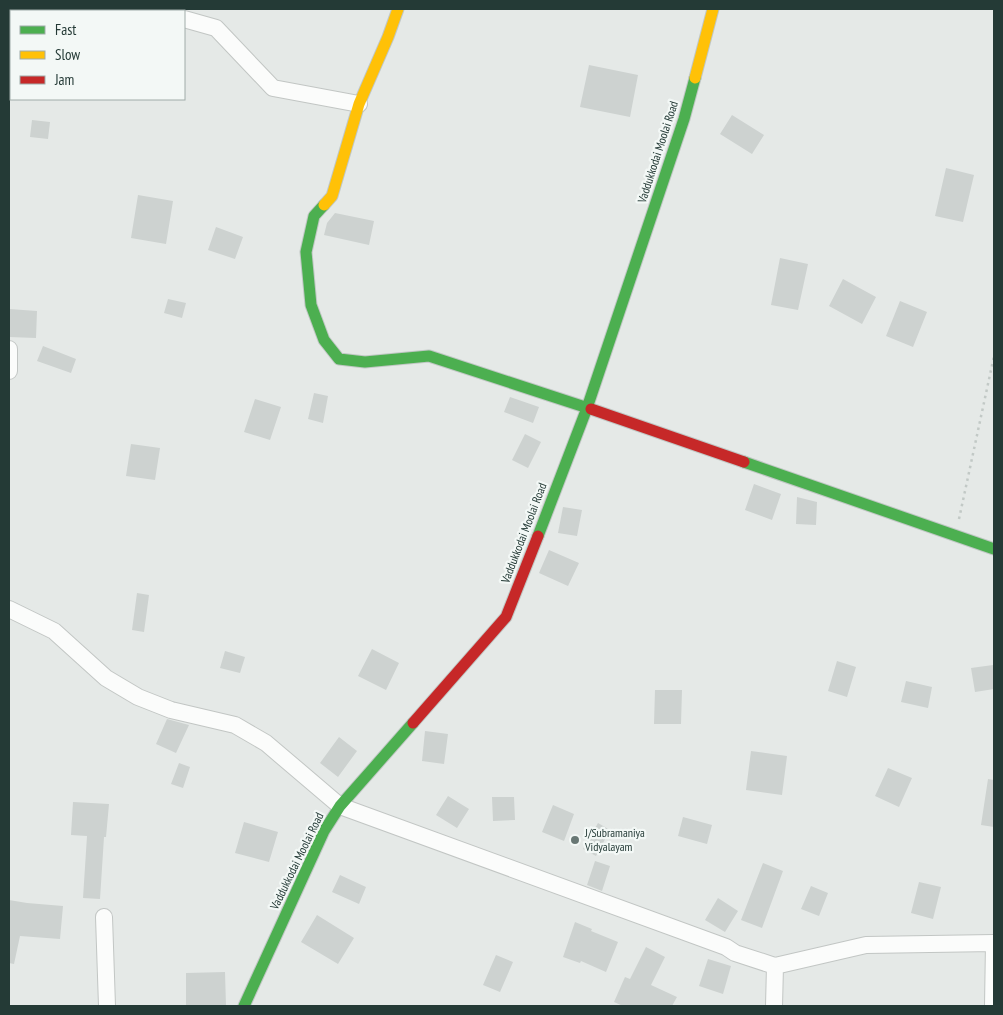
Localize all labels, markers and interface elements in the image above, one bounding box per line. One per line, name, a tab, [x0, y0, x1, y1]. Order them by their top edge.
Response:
legend	[10, 10, 185, 100]
text: Fast	[55, 20, 76, 39]
text: Slow	[55, 45, 80, 64]
text: Jam	[54, 70, 74, 89]
street label: Vaddukkodai Moolai Road	[634, 99, 681, 206]
street label: Vaddukkodai Moolai Road	[497, 481, 550, 586]
street label: Vaddukkodai Moolai Road	[266, 810, 327, 913]
place label: J/Subramaniya Vidyalayam	[584, 825, 645, 854]
marker: J/Subramaniya Vidyalayam	[569, 834, 581, 846]

